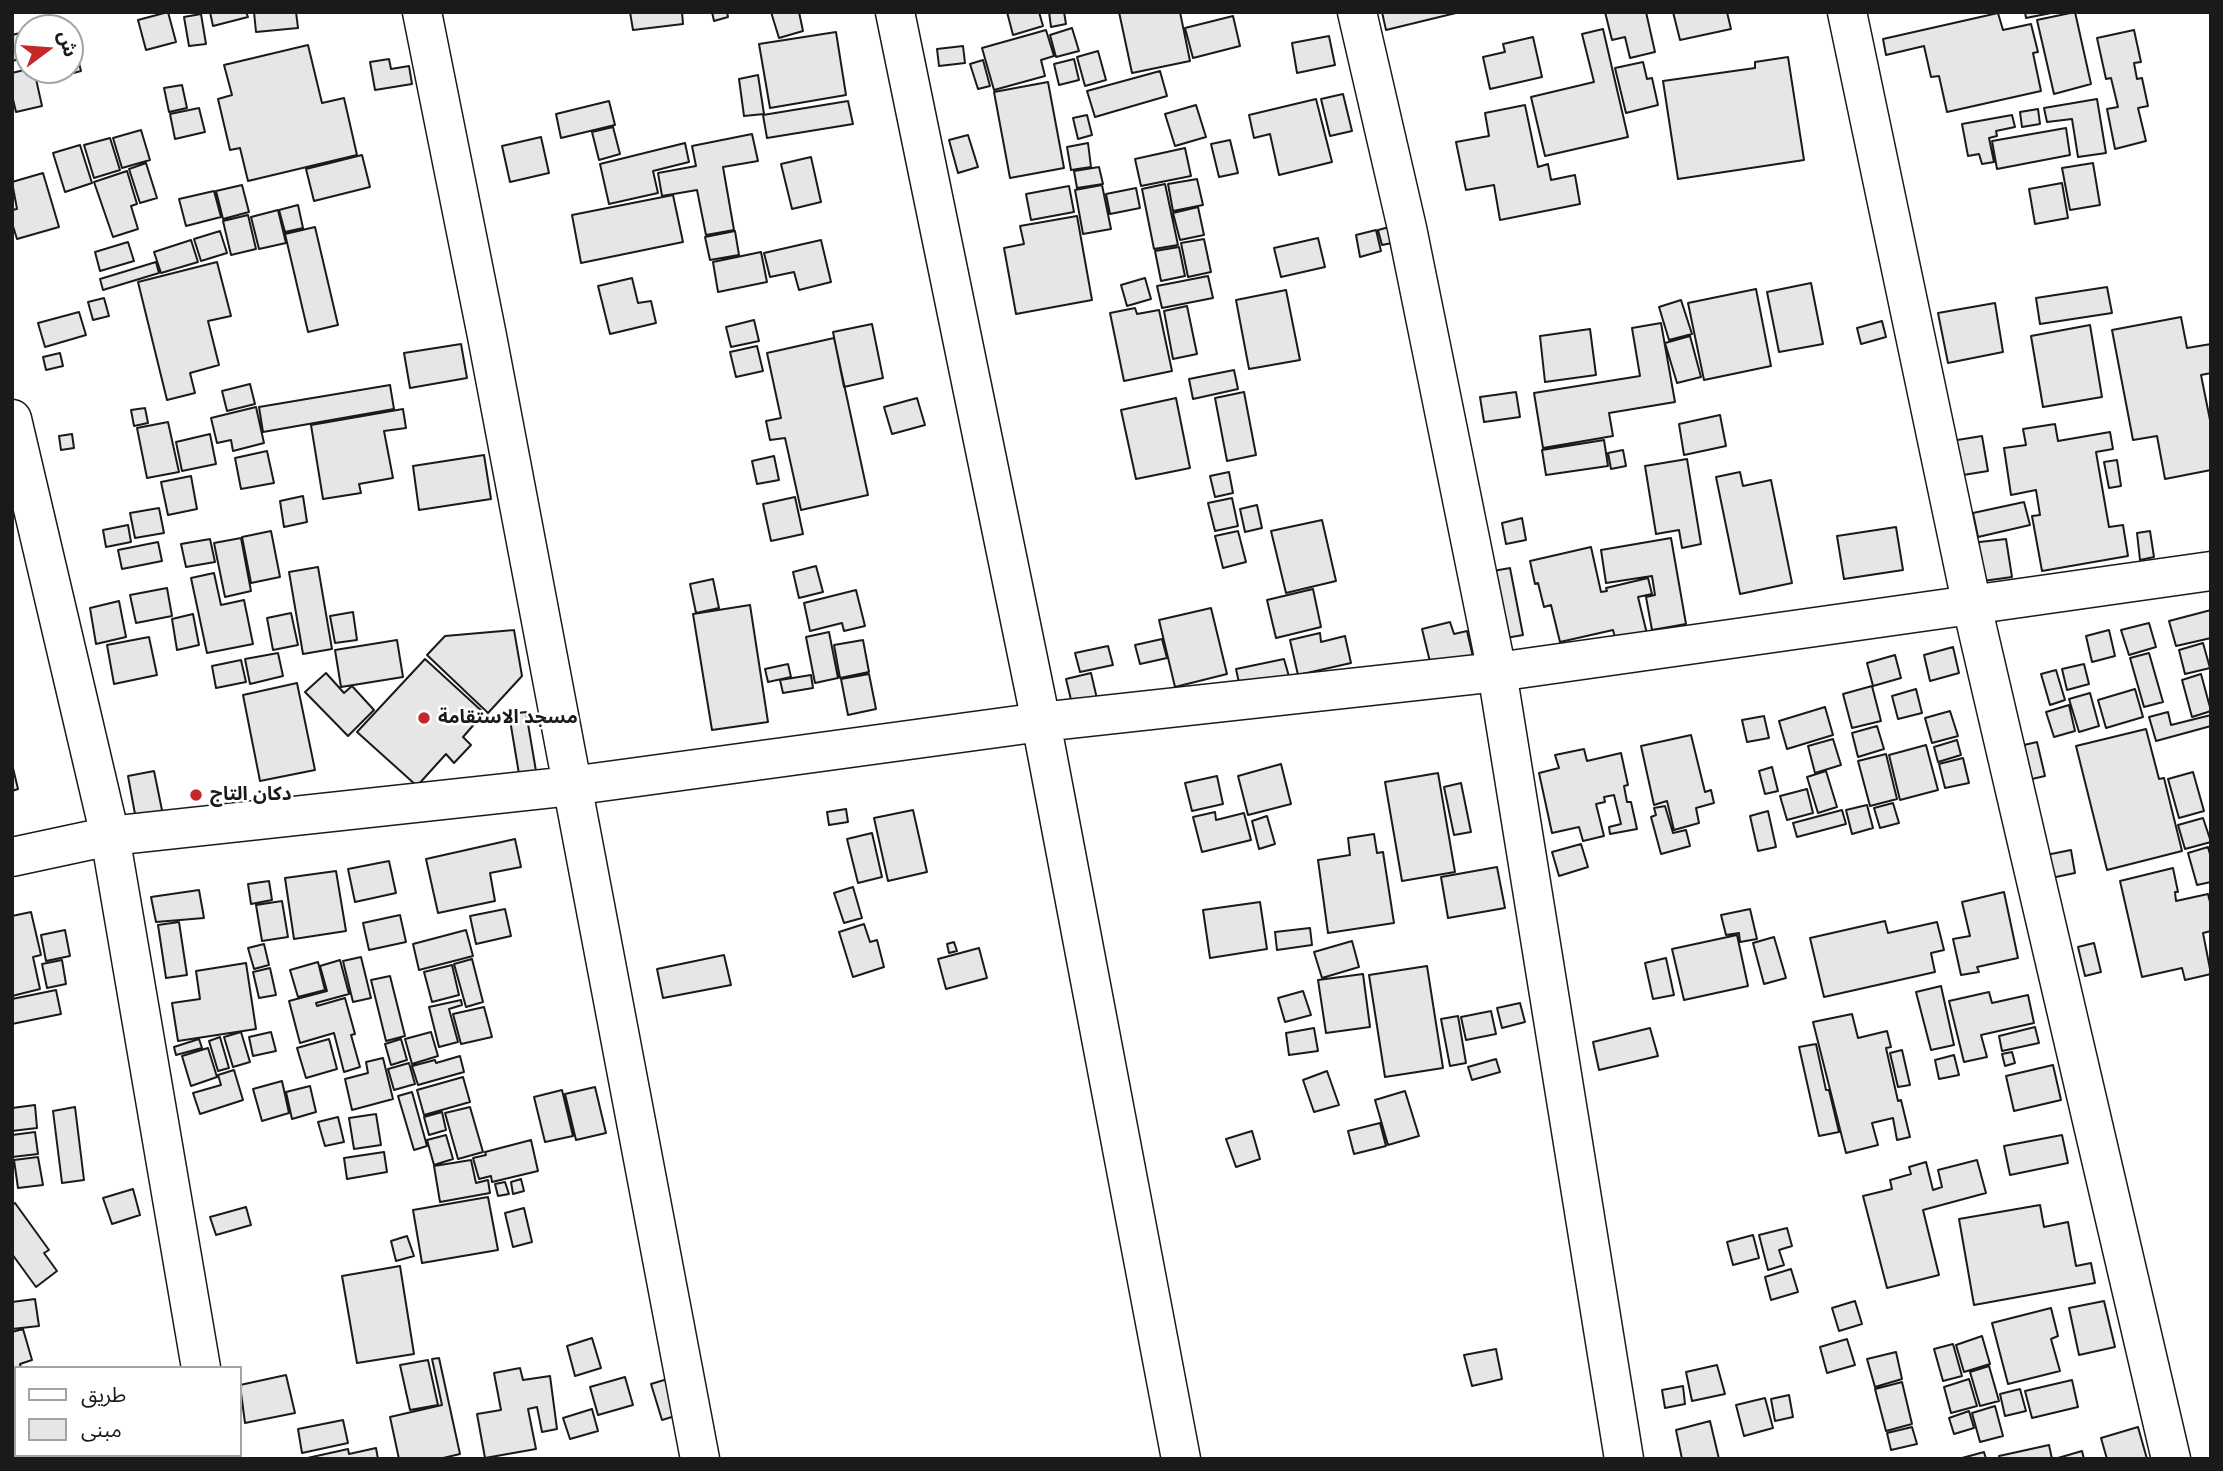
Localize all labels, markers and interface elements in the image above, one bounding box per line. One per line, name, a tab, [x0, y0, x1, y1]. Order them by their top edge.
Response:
north arrow	[14, 14, 84, 84]
text: ش	[54, 28, 81, 59]
place label: مسجد الاستقامة	[438, 707, 578, 729]
marker: مسجد الاستقامة	[416, 710, 432, 726]
place label: دكان التاج	[210, 784, 292, 806]
marker: دكان التاج	[188, 787, 204, 803]
legend	[14, 1366, 242, 1457]
text: طريق	[81, 1383, 126, 1406]
text: مبنى	[81, 1418, 122, 1441]

